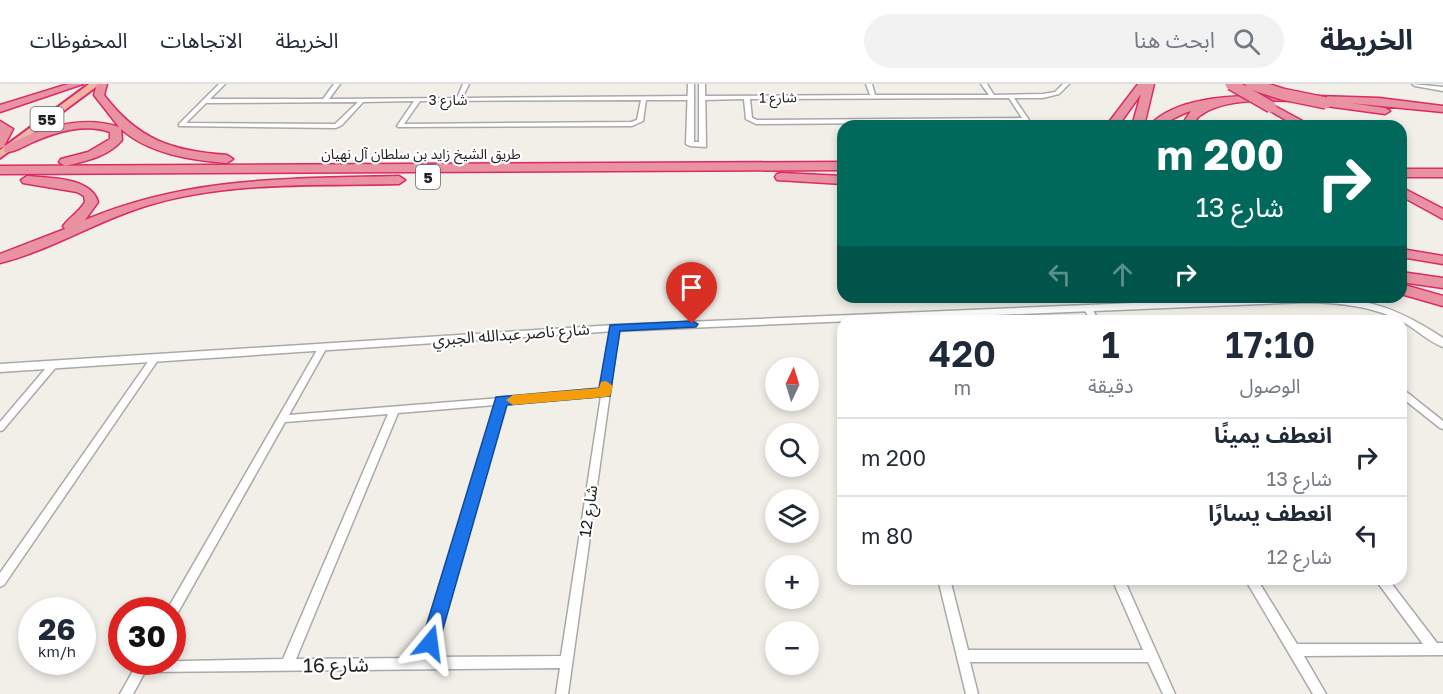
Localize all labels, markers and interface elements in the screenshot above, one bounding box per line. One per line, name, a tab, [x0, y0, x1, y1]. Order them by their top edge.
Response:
search box	[864, 14, 1284, 68]
text: الخريطة	[1320, 23, 1413, 56]
icon: search	[1230, 25, 1263, 58]
text: ابحث هنا	[1134, 26, 1215, 53]
text: المحفوظات	[30, 27, 127, 53]
text: الاتجاهات	[160, 27, 242, 53]
text: الخريطة	[275, 27, 338, 53]
street label: شارع 1	[759, 88, 797, 109]
street label: شارع 3	[429, 91, 468, 111]
road number: 55	[30, 107, 63, 131]
text: 200 m	[1156, 129, 1284, 179]
icon: right	[1305, 144, 1383, 222]
street label: طريق الشيخ زايد بن سلطان آل نهيان	[321, 145, 521, 165]
road number: 5	[416, 165, 440, 189]
text: شارع 13	[1196, 191, 1284, 223]
icon: left	[1043, 258, 1076, 291]
icon: ahead	[1106, 258, 1139, 291]
icon: right	[1169, 258, 1202, 291]
pin	[666, 262, 717, 324]
icon: arrive	[675, 271, 708, 304]
street label: شارع ناصر عبدالله الجبري	[432, 319, 591, 352]
text: 1	[1102, 323, 1120, 366]
text: 17:10	[1225, 323, 1315, 366]
text: 420	[929, 332, 996, 375]
north arrow	[765, 357, 819, 411]
map controls	[765, 357, 819, 675]
text: دقيقة	[1088, 373, 1133, 397]
text: الوصول	[1240, 373, 1301, 397]
text: m	[954, 375, 971, 399]
text: انعطف يمينًا	[1214, 421, 1332, 448]
button: search	[765, 423, 819, 477]
icon: right	[1350, 441, 1383, 474]
text: 200 m	[861, 444, 926, 471]
text: شارع 13	[1267, 466, 1332, 490]
street label: شارع 12	[574, 484, 605, 539]
button: layers	[765, 489, 819, 543]
text: انعطف يسارًا	[1208, 499, 1332, 526]
icon: left	[1350, 519, 1383, 552]
text: 80 m	[861, 522, 913, 549]
text: شارع 12	[1267, 544, 1332, 568]
button: +	[765, 555, 819, 609]
speed limit sign: 30	[108, 597, 186, 675]
text: 26	[38, 611, 76, 647]
position arrow	[398, 611, 462, 675]
button: −	[765, 621, 819, 675]
text: km/h	[38, 642, 76, 660]
street label: شارع 16	[303, 651, 369, 681]

